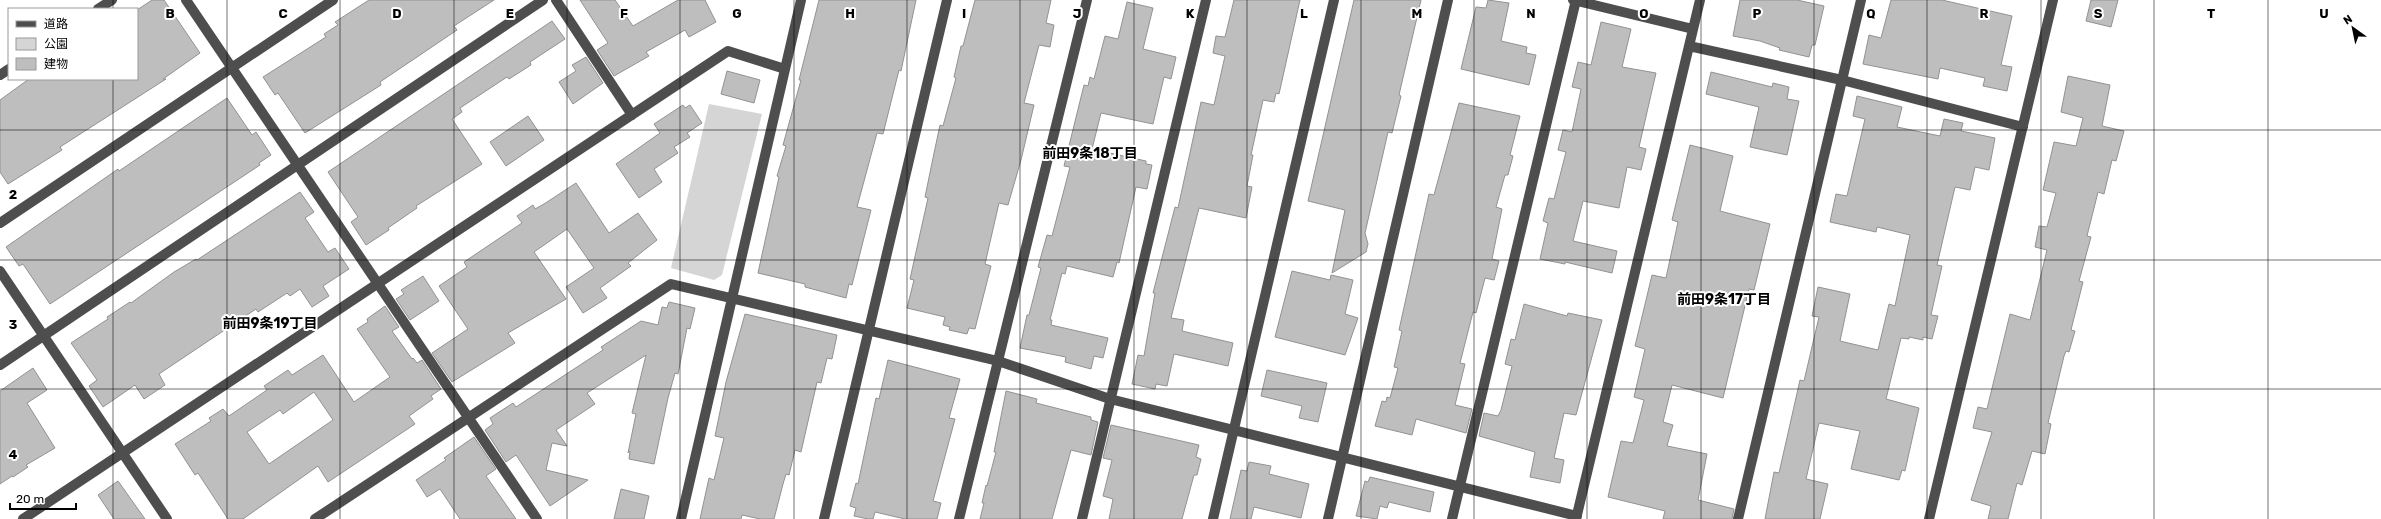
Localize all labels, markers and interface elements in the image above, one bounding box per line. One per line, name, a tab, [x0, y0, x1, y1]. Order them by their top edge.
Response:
text: B	[165, 6, 175, 21]
text: C	[278, 6, 288, 21]
text: D	[392, 6, 402, 21]
text: E	[506, 6, 514, 21]
text: F	[620, 6, 628, 21]
text: G	[732, 6, 742, 21]
text: H	[845, 6, 855, 21]
text: I	[962, 6, 966, 21]
text: J	[1073, 6, 1081, 21]
text: K	[1186, 6, 1195, 21]
text: L	[1300, 6, 1308, 21]
text: M	[1412, 6, 1422, 21]
text: N	[1526, 6, 1536, 21]
text: O	[1639, 6, 1649, 21]
text: P	[1753, 6, 1762, 21]
text: Q	[1866, 6, 1876, 21]
text: R	[1980, 6, 1989, 21]
text: S	[2094, 6, 2103, 21]
text: T	[2207, 6, 2215, 21]
text: U	[2319, 6, 2329, 21]
legend	[8, 8, 138, 80]
north arrow	[2333, 8, 2373, 48]
text: N	[2341, 12, 2355, 28]
text: 道路	[44, 17, 68, 31]
text: 公園	[44, 37, 68, 51]
text: 建物	[44, 57, 68, 71]
district label: 前田9条18丁目	[1042, 145, 1138, 162]
text: 2	[9, 187, 17, 202]
district label: 前田9条17丁目	[1677, 291, 1771, 308]
district label: 前田9条19丁目	[223, 315, 317, 332]
text: 3	[9, 317, 18, 332]
text: 4	[9, 447, 18, 462]
scale bar	[10, 485, 76, 511]
text: 20 m	[16, 492, 44, 506]

